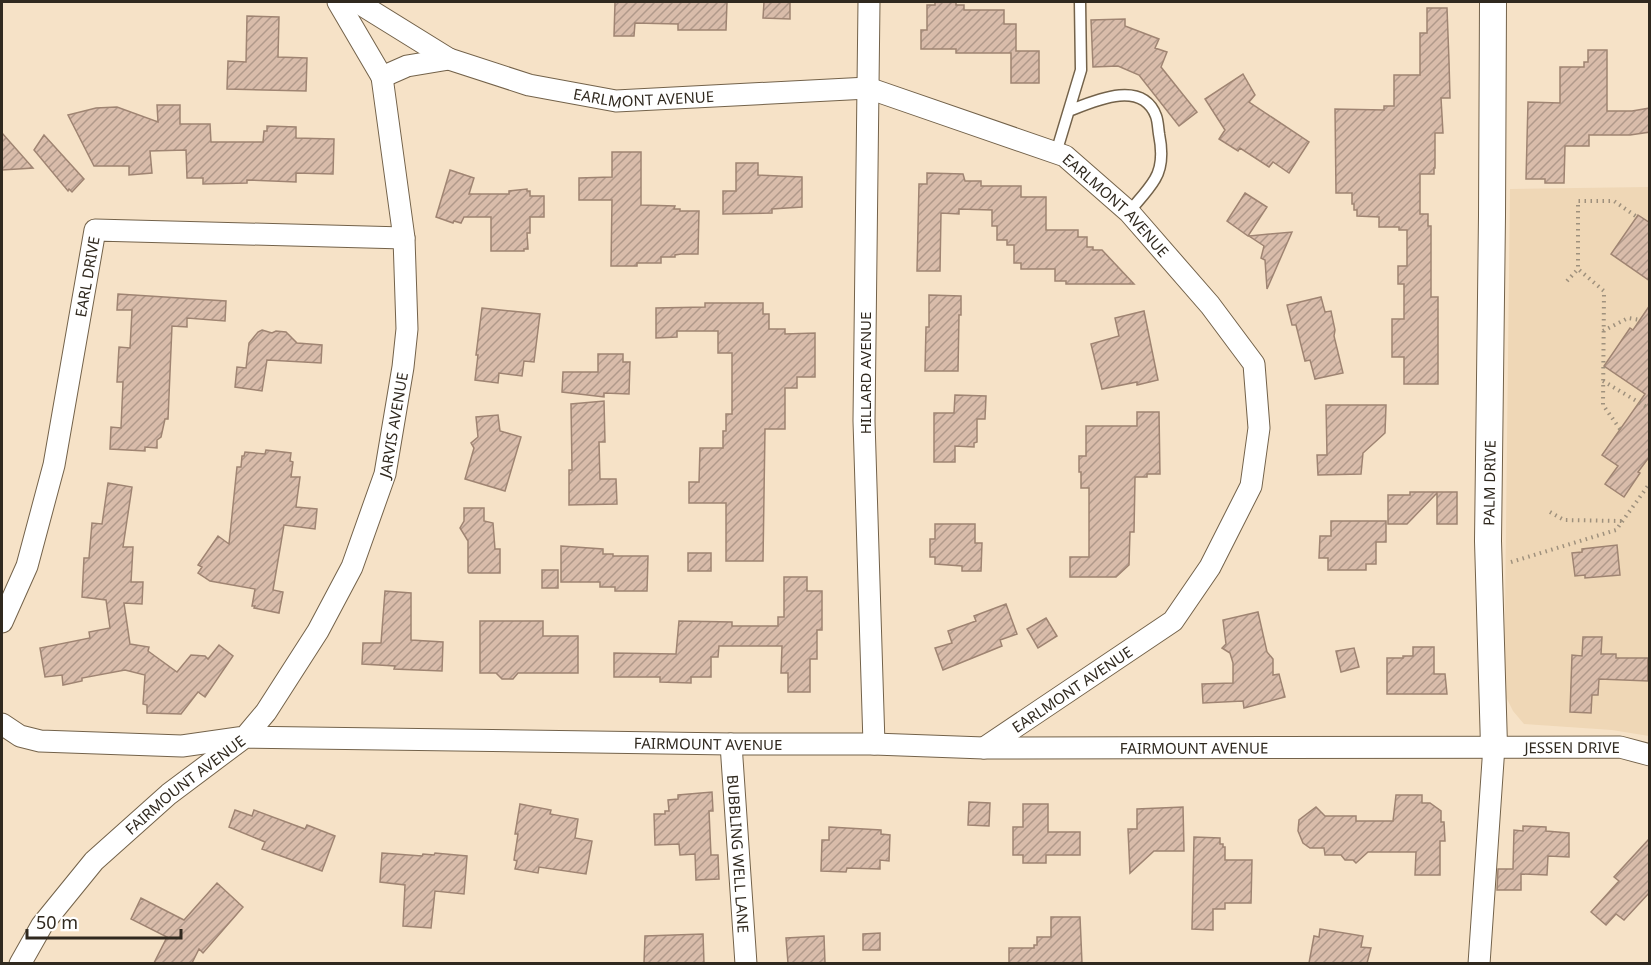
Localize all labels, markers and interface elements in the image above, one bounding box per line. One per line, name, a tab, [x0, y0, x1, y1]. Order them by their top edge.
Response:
street label: EARLMONT AVENUE	[572, 83, 715, 112]
street label: EARLMONT AVENUE	[1059, 149, 1174, 261]
street label: EARL DRIVE	[70, 235, 104, 319]
street label: HILLARD AVENUE	[855, 312, 875, 434]
street label: JARVIS AVENUE	[374, 371, 412, 482]
street label: PALM DRIVE	[1478, 440, 1500, 526]
street label: EARLMONT AVENUE	[1008, 641, 1136, 737]
street label: FAIRMOUNT AVENUE	[121, 731, 249, 839]
street label: FAIRMOUNT AVENUE	[634, 733, 782, 754]
street label: JESSEN DRIVE	[1522, 737, 1620, 757]
street label: FAIRMOUNT AVENUE	[1120, 738, 1268, 758]
street label: BUBBLING WELL LANE	[723, 774, 754, 934]
scale bar	[27, 902, 182, 940]
text: 50 m	[36, 910, 78, 934]

